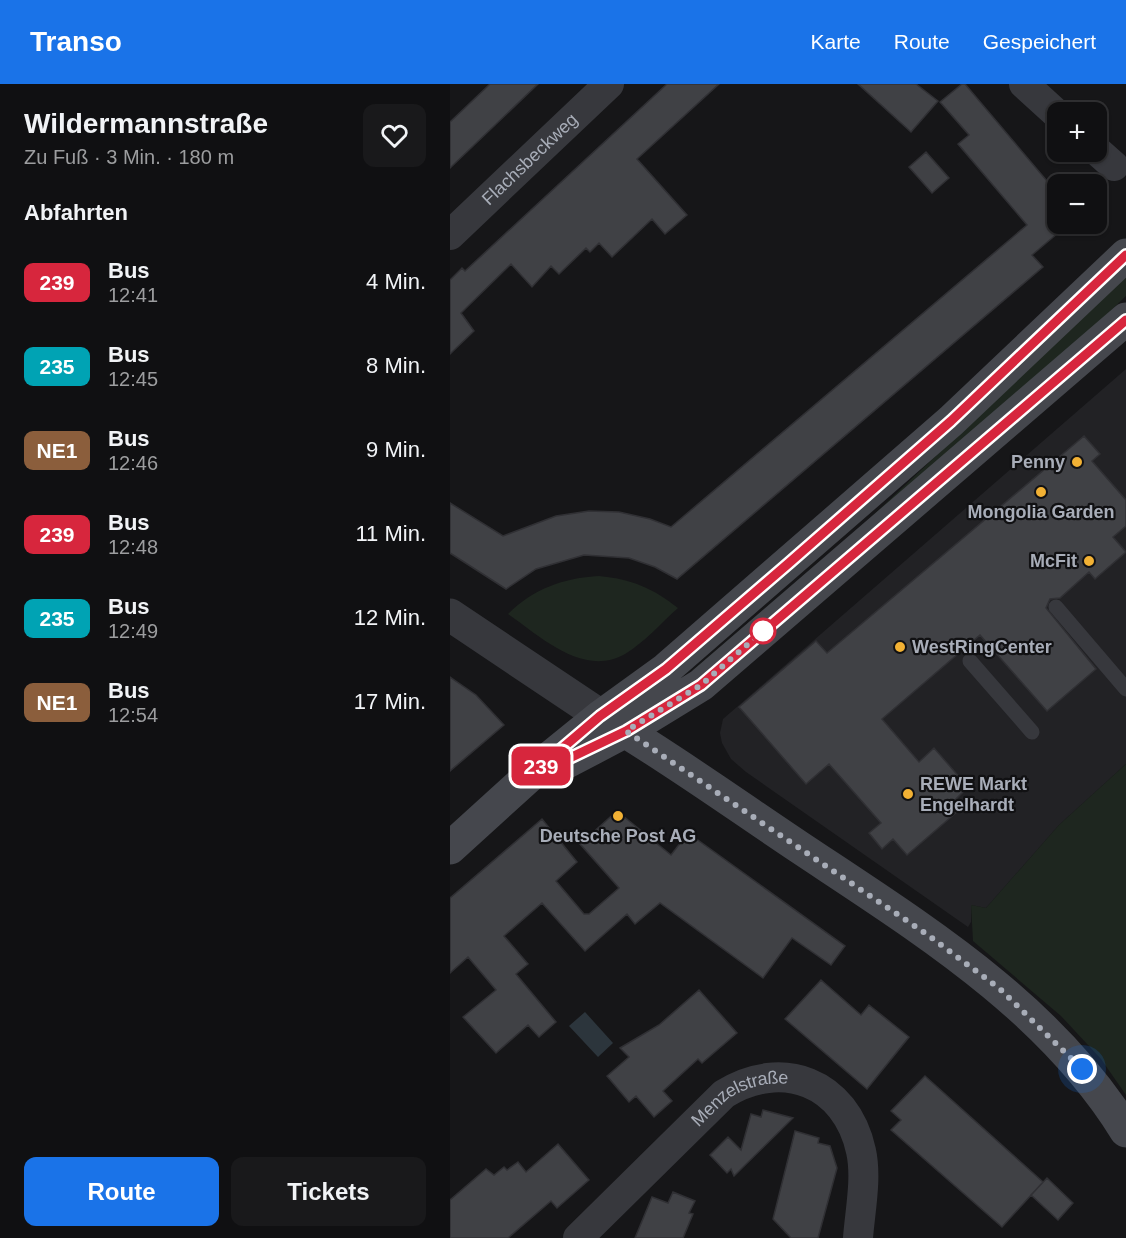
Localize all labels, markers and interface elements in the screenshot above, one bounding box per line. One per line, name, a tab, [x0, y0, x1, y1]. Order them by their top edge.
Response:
text: Transo	[30, 26, 122, 57]
text: Karte	[811, 30, 861, 53]
text: Route	[894, 30, 950, 53]
text: Gespeichert	[983, 30, 1096, 53]
map controls	[1047, 102, 1107, 234]
button: +	[1047, 102, 1107, 162]
button: heart	[363, 104, 426, 167]
text: Wildermannstraße	[24, 108, 268, 139]
street label: Flachsbeckweg	[478, 109, 582, 209]
text: Zu Fuß · 3 Min. · 180 m	[24, 146, 234, 168]
button: −	[1047, 174, 1107, 234]
text: Abfahrten	[24, 200, 128, 225]
text: Bus	[108, 258, 150, 283]
text: 4 Min.	[366, 269, 426, 294]
text: 239	[39, 271, 75, 294]
text: 12:41	[108, 284, 158, 306]
text: Bus	[108, 342, 150, 367]
text: 8 Min.	[366, 353, 426, 378]
text: 235	[39, 355, 75, 378]
text: 12:45	[108, 368, 158, 390]
text: Bus	[108, 426, 150, 451]
text: 9 Min.	[366, 437, 426, 462]
text: NE1	[37, 439, 77, 462]
text: 12:46	[108, 452, 158, 474]
place label: Penny	[1011, 452, 1065, 472]
marker: Penny	[1070, 455, 1084, 469]
marker: Mongolia Garden	[1034, 485, 1048, 499]
place label: Mongolia Garden	[967, 502, 1115, 522]
text: Bus	[108, 510, 150, 535]
text: 11 Min.	[355, 521, 426, 546]
text: 239	[39, 523, 75, 546]
text: 12:48	[108, 536, 158, 558]
place label: McFit	[1030, 551, 1077, 571]
marker: McFit	[1082, 554, 1096, 568]
text: Bus	[108, 594, 150, 619]
text: 12 Min.	[354, 605, 426, 630]
text: 235	[39, 607, 75, 630]
unlabelled marker	[750, 618, 776, 644]
text: 12:49	[108, 620, 158, 642]
place label: WestRingCenter	[912, 637, 1052, 657]
marker: WestRingCenter	[893, 640, 907, 654]
text: Bus	[108, 678, 150, 703]
text: 17 Min.	[354, 689, 426, 714]
text: NE1	[37, 691, 77, 714]
text: 12:54	[108, 704, 158, 726]
line badge: 239	[506, 746, 575, 786]
text: 239	[523, 755, 559, 778]
place label: REWE Markt Engelhardt	[920, 774, 1027, 815]
marker: REWE Markt Engelhardt	[901, 787, 915, 801]
marker: Deutsche Post AG	[611, 809, 625, 823]
place label: Deutsche Post AG	[540, 826, 696, 846]
your location	[1067, 1054, 1097, 1084]
street label: Menzelstraße	[687, 1067, 789, 1130]
button: Route	[24, 1157, 219, 1226]
button: Tickets	[231, 1157, 426, 1226]

